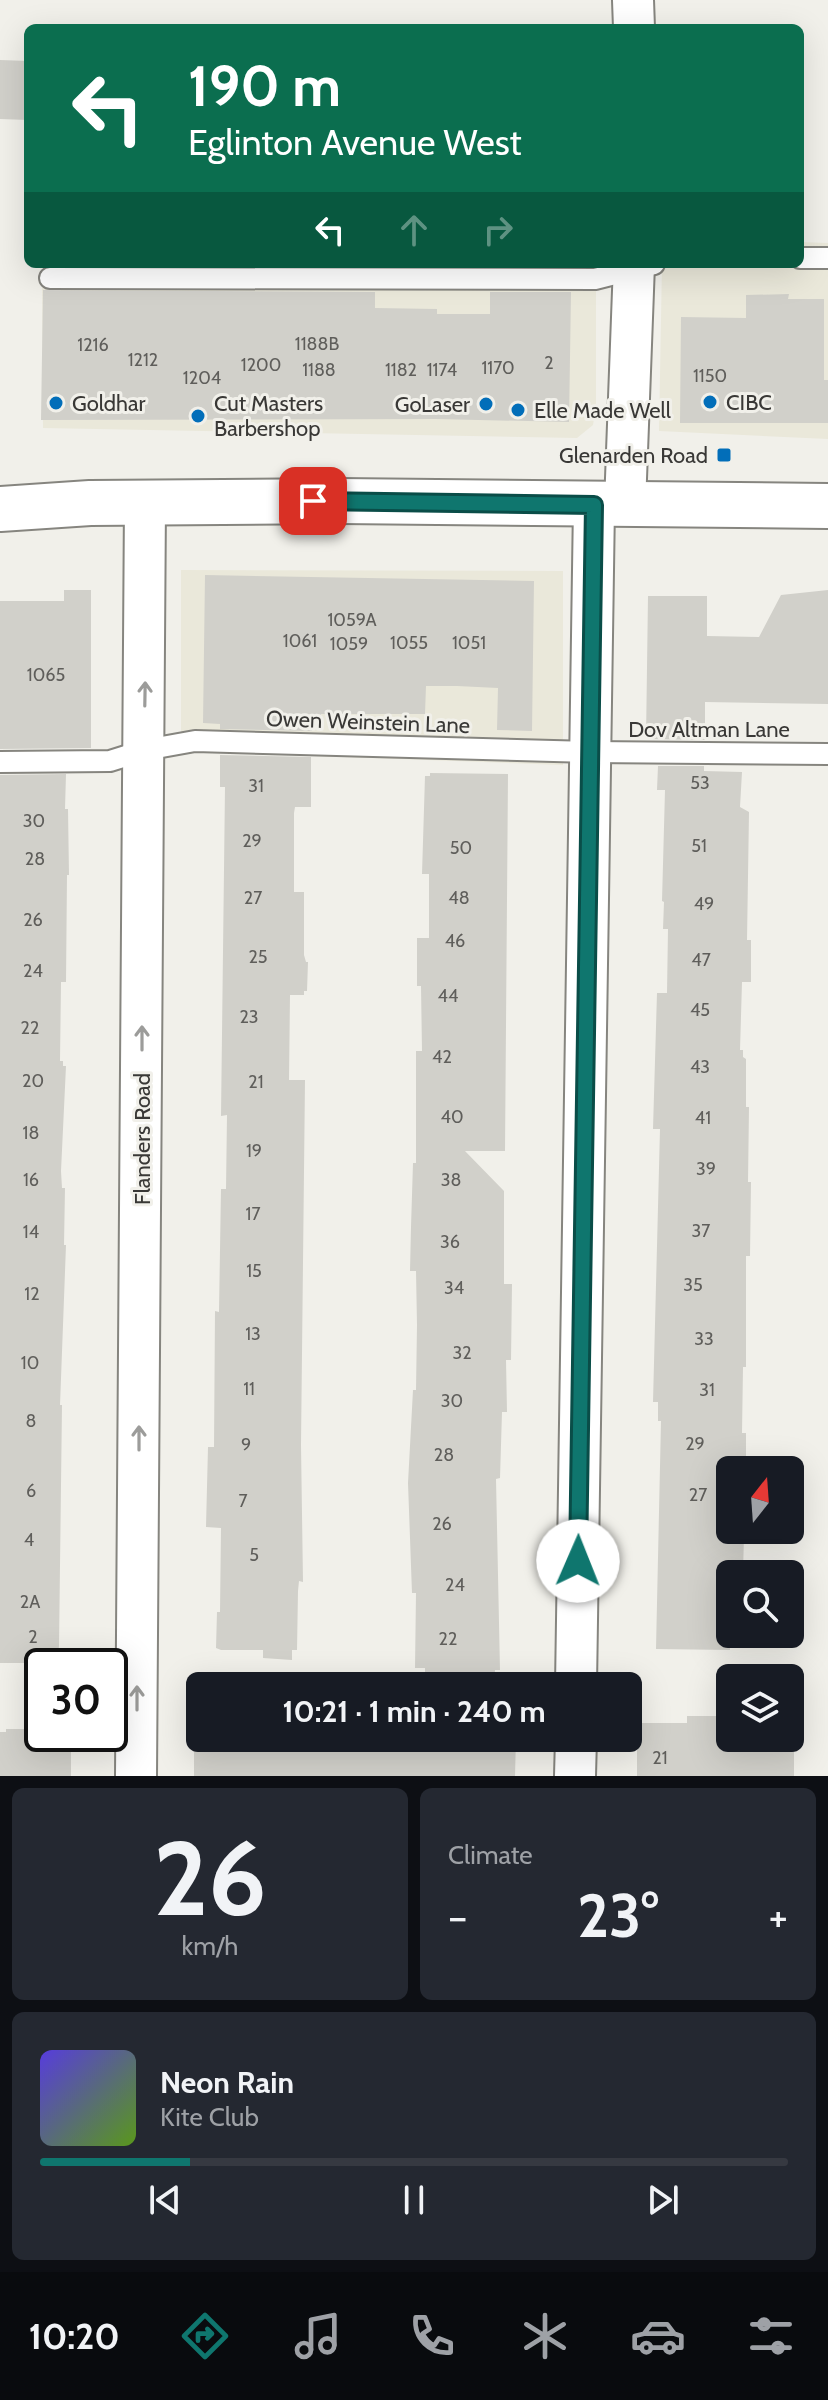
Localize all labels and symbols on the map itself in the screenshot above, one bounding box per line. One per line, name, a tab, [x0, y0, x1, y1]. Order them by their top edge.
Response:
house number: 1188B	[295, 333, 339, 355]
house number: 1216	[77, 334, 109, 356]
house number: 1212	[128, 349, 158, 371]
house number: 2	[544, 352, 554, 374]
house number: 1200	[241, 354, 281, 376]
house number: 1170	[481, 357, 515, 379]
house number: 1188	[302, 359, 336, 381]
house number: 1182	[385, 359, 417, 381]
house number: 1174	[427, 359, 457, 381]
house number: 1150	[693, 365, 727, 387]
house number: 1204	[183, 367, 221, 389]
place label: CIBC	[726, 389, 772, 416]
place label: Goldhar	[72, 390, 146, 417]
place label: Cut Masters Barbershop	[214, 390, 323, 442]
place label: GoLaser	[395, 391, 470, 418]
marker: CIBC	[701, 393, 719, 411]
marker: Goldhar	[47, 394, 65, 412]
marker: GoLaser	[477, 395, 495, 413]
place label: Elle Made Well	[534, 397, 672, 424]
marker: Elle Made Well	[509, 401, 527, 419]
marker: Cut Masters Barbershop	[189, 407, 207, 425]
place label: Glenarden Road	[559, 442, 708, 469]
marker: Glenarden Road	[715, 446, 733, 464]
pin	[279, 467, 347, 535]
house number: 1059A	[327, 609, 377, 631]
house number: 1061	[283, 630, 317, 652]
house number: 1055	[390, 632, 428, 654]
house number: 1051	[452, 632, 486, 654]
house number: 1059	[330, 633, 368, 655]
house number: 1065	[27, 664, 65, 686]
one-way arrow	[137, 681, 153, 708]
street label: Owen Weinstein Lane	[265, 705, 471, 739]
street label: Dov Altman Lane	[628, 716, 790, 743]
house number: 53	[690, 772, 710, 794]
house number: 31	[248, 775, 264, 797]
house number: 30	[23, 810, 45, 832]
house number: 29	[242, 830, 262, 852]
house number: 51	[691, 835, 707, 857]
house number: 50	[450, 837, 472, 859]
house number: 28	[25, 848, 45, 870]
house number: 27	[244, 887, 262, 909]
house number: 48	[448, 887, 470, 909]
house number: 49	[694, 893, 714, 915]
house number: 26	[23, 909, 43, 931]
house number: 46	[445, 930, 465, 952]
house number: 25	[248, 946, 268, 968]
house number: 47	[691, 949, 711, 971]
house number: 24	[23, 960, 43, 982]
house number: 44	[438, 985, 458, 1007]
house number: 45	[690, 999, 710, 1021]
house number: 23	[239, 1006, 259, 1028]
house number: 22	[21, 1017, 39, 1039]
one-way arrow	[134, 1025, 150, 1052]
house number: 42	[432, 1046, 452, 1068]
house number: 43	[690, 1056, 710, 1078]
house number: 20	[22, 1070, 44, 1092]
house number: 21	[248, 1071, 264, 1093]
street label: Flanders Road	[129, 1073, 156, 1205]
house number: 40	[441, 1106, 463, 1128]
house number: 41	[695, 1107, 711, 1129]
house number: 18	[23, 1122, 39, 1144]
house number: 19	[246, 1140, 262, 1162]
house number: 39	[696, 1158, 716, 1180]
house number: 16	[23, 1169, 39, 1191]
house number: 38	[441, 1169, 461, 1191]
house number: 17	[246, 1203, 260, 1225]
house number: 37	[692, 1220, 710, 1242]
house number: 14	[23, 1221, 39, 1243]
house number: 36	[440, 1231, 460, 1253]
house number: 15	[246, 1260, 262, 1282]
house number: 35	[683, 1274, 703, 1296]
house number: 34	[444, 1277, 464, 1299]
house number: 12	[24, 1283, 40, 1305]
house number: 13	[245, 1323, 261, 1345]
house number: 33	[694, 1328, 714, 1350]
house number: 32	[452, 1342, 472, 1364]
house number: 10	[21, 1352, 39, 1374]
house number: 11	[243, 1378, 255, 1400]
house number: 31	[699, 1379, 715, 1401]
house number: 30	[441, 1390, 463, 1412]
house number: 8	[26, 1410, 36, 1432]
one-way arrow	[131, 1425, 147, 1452]
house number: 29	[685, 1433, 705, 1455]
house number: 9	[241, 1434, 251, 1456]
house number: 28	[434, 1444, 454, 1466]
north arrow	[716, 1456, 804, 1544]
house number: 6	[26, 1480, 36, 1502]
house number: 27	[689, 1484, 707, 1506]
house number: 7	[238, 1490, 248, 1512]
house number: 26	[432, 1513, 452, 1535]
position arrow	[536, 1519, 620, 1603]
house number: 4	[24, 1529, 34, 1551]
house number: 5	[249, 1544, 259, 1566]
house number: 24	[445, 1574, 465, 1596]
house number: 2A	[20, 1591, 40, 1613]
house number: 2	[28, 1626, 38, 1648]
house number: 22	[439, 1628, 457, 1650]
speed limit sign: 30	[24, 1648, 128, 1752]
one-way arrow	[129, 1685, 145, 1712]
house number: 21	[652, 1747, 668, 1769]

